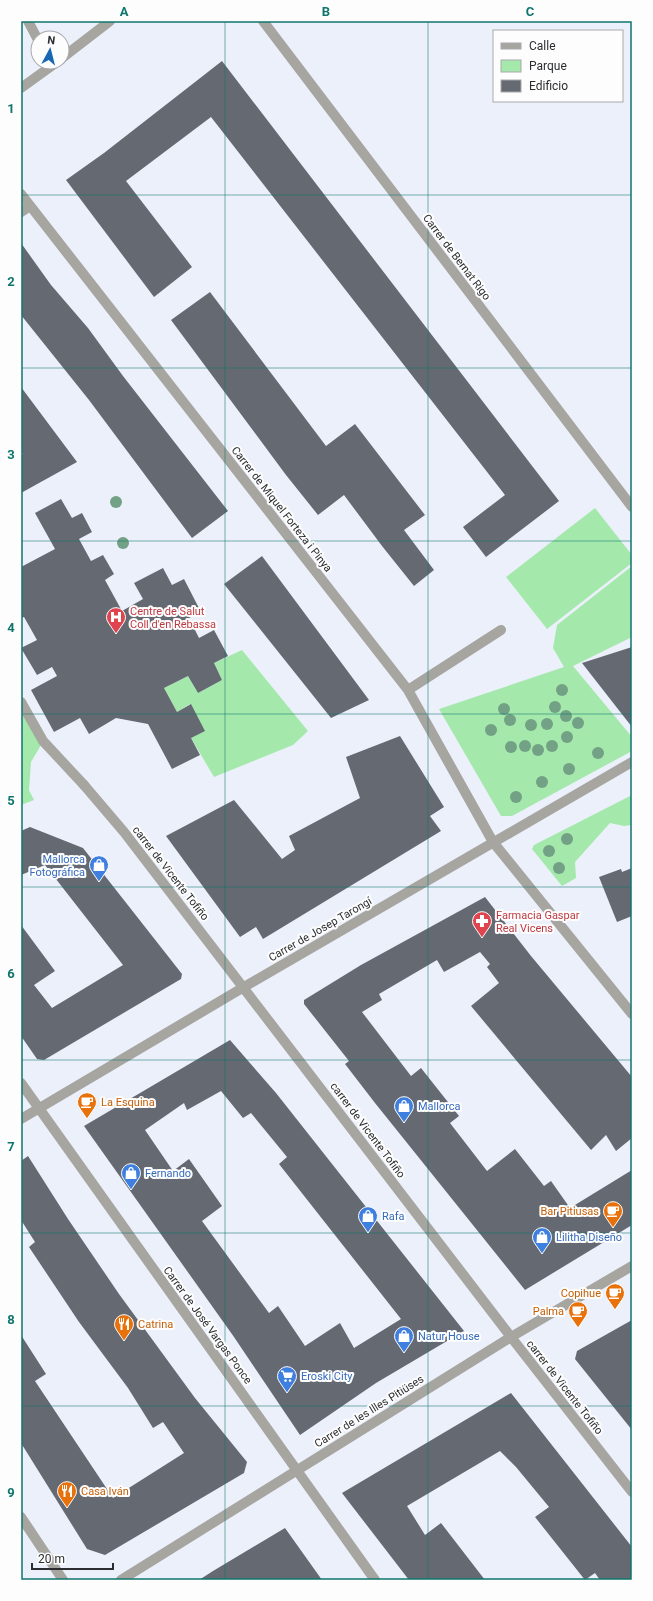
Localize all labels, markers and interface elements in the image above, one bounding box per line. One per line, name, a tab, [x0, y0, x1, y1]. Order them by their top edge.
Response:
text: A	[120, 4, 129, 19]
text: B	[322, 4, 330, 19]
text: C	[526, 4, 535, 19]
north arrow	[30, 30, 70, 70]
legend	[493, 30, 623, 102]
text: N	[47, 34, 56, 48]
text: Calle	[529, 39, 556, 53]
text: Parque	[529, 59, 567, 73]
text: Edificio	[529, 79, 568, 93]
text: 1	[7, 101, 15, 116]
street label: Carrer de Bernat Rigo	[420, 212, 493, 303]
text: 2	[7, 274, 15, 289]
street label: Carrer de Miquel Forteza i Pinya	[229, 444, 335, 575]
text: 3	[7, 447, 15, 462]
place label: Centre de Salut Coll d'en Rebassa	[130, 605, 216, 631]
hospital icon: Centre de Salut Coll d'en Rebassa	[105, 606, 127, 634]
text: 4	[7, 620, 15, 635]
text: 5	[7, 793, 15, 808]
street label: carrer de Vicente Tofiño	[130, 824, 211, 923]
place label: Mallorca Fotográfica	[29, 853, 85, 879]
shop icon: Mallorca Fotográfica	[88, 854, 110, 882]
street label: Carrer de Josep Tarongí	[266, 894, 375, 964]
place label: Farmacia Gaspar Real Vicens	[496, 909, 580, 935]
pharmacy icon: Farmacia Gaspar Real Vicens	[471, 910, 493, 938]
text: 6	[7, 966, 15, 981]
street label: carrer de Vicente Tofiño	[327, 1080, 408, 1181]
cafe icon: La Esquina	[76, 1091, 98, 1119]
shop icon: Mallorca	[393, 1095, 415, 1123]
place label: La Esquina	[101, 1096, 155, 1109]
place label: Mallorca	[418, 1100, 461, 1113]
text: 7	[7, 1139, 15, 1154]
shop icon: Fernando	[120, 1162, 142, 1190]
place label: Fernando	[145, 1167, 191, 1180]
cafe icon: Bar Pitiusas	[602, 1200, 624, 1228]
shop icon: Rafa	[357, 1205, 379, 1233]
place label: Bar Pitiusas	[540, 1205, 599, 1218]
place label: Rafa	[382, 1210, 405, 1223]
shop icon: Lilitha Diseño	[531, 1226, 553, 1254]
place label: Lilitha Diseño	[556, 1231, 622, 1244]
street label: Carrer de José Vargas Ponce	[161, 1264, 255, 1387]
cafe icon: Copihue	[604, 1282, 626, 1310]
place label: Copihue	[561, 1287, 601, 1300]
cafe icon: Palma	[567, 1300, 589, 1328]
place label: Palma	[533, 1305, 564, 1318]
text: 8	[7, 1312, 15, 1327]
restaurant icon: Catrina	[113, 1313, 135, 1341]
place label: Catrina	[138, 1318, 173, 1331]
shop icon: Natur House	[393, 1325, 415, 1353]
place label: Natur House	[418, 1330, 480, 1343]
street label: carrer de Vicente Tofiño	[524, 1338, 605, 1437]
supermarket icon: Eroski City	[276, 1365, 298, 1393]
place label: Eroski City	[301, 1370, 353, 1383]
street label: Carrer de les Illes Pitiüses	[312, 1372, 426, 1450]
restaurant icon: Casa Iván	[56, 1480, 78, 1508]
text: 9	[7, 1485, 15, 1500]
place label: Casa Iván	[81, 1485, 129, 1498]
scale bar	[32, 1545, 113, 1571]
text: 20 m	[38, 1552, 65, 1566]

